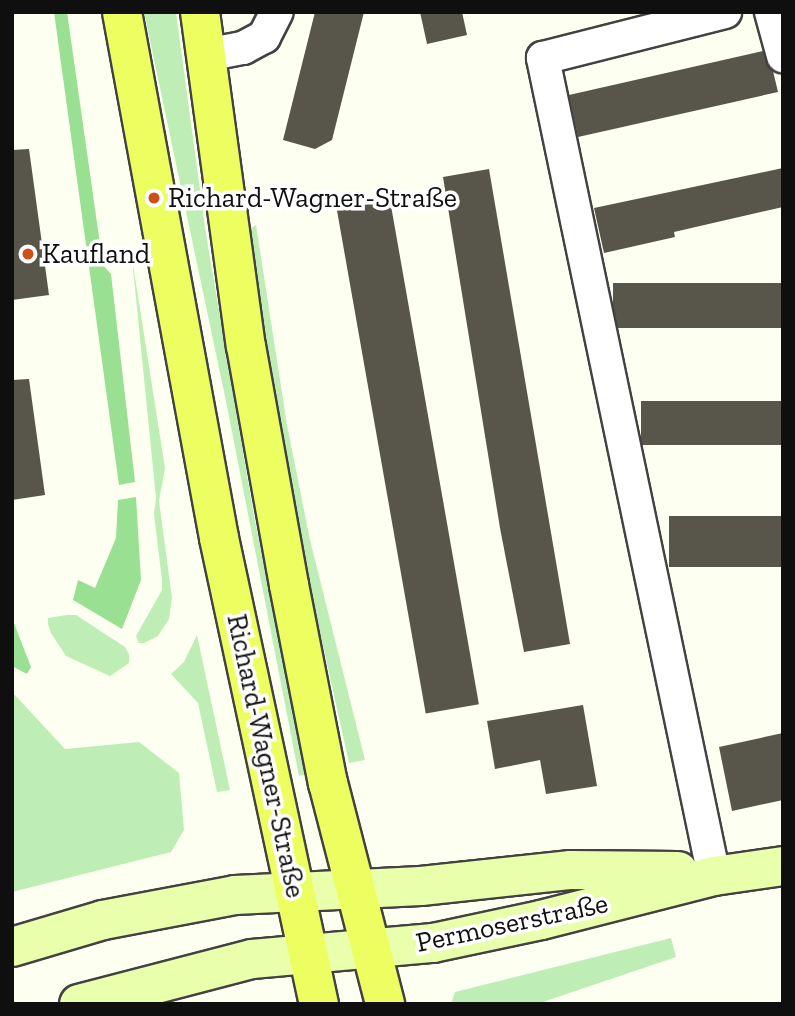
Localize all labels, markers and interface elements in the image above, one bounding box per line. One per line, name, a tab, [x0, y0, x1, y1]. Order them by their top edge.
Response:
place label: Richard-Wagner-Straße	[168, 181, 457, 215]
marker: Richard-Wagner-Straße	[146, 190, 162, 206]
place label: Kaufland	[42, 237, 150, 271]
marker: Kaufland	[20, 246, 36, 262]
street label: Richard-Wagner-Straße	[220, 611, 312, 901]
street label: Permoserstraße	[413, 886, 611, 960]

